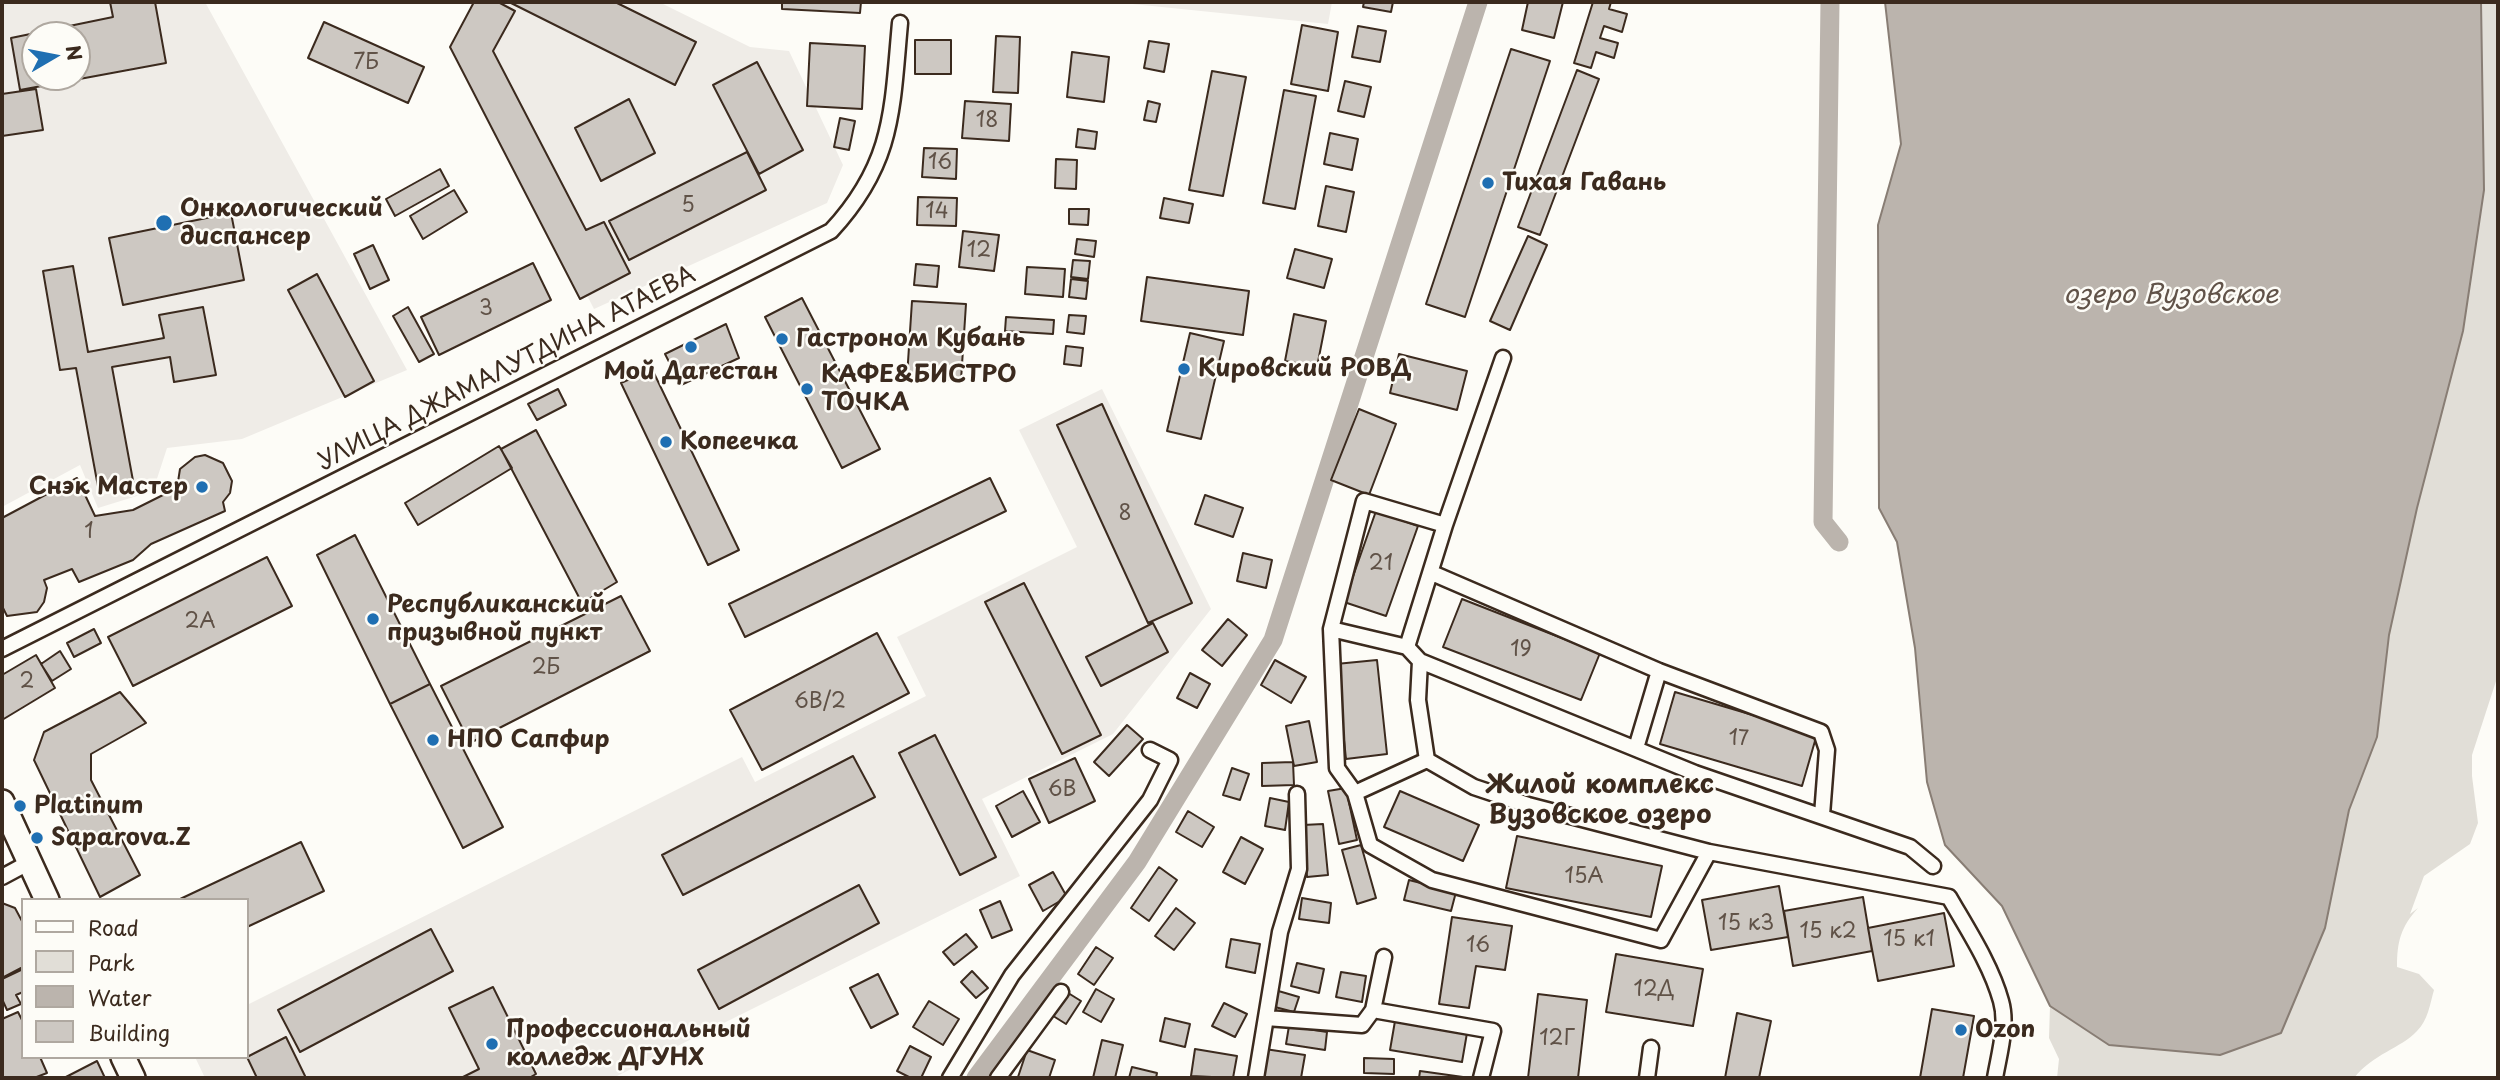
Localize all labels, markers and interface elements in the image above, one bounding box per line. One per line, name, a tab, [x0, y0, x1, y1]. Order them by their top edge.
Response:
north arrow	[21, 21, 91, 91]
text: N	[60, 43, 90, 63]
house number: 7Б	[353, 50, 379, 76]
house number: 18	[976, 108, 998, 134]
house number: 16	[928, 150, 952, 176]
place label: Тихая Гавань	[1502, 169, 1666, 197]
marker: Тихая Гавань	[1480, 175, 1496, 191]
house number: 5	[681, 193, 695, 219]
place label: Онкологический диспансер	[180, 195, 383, 251]
house number: 14	[925, 199, 949, 225]
marker: Онкологический диспансер	[154, 213, 174, 233]
house number: 12	[967, 238, 991, 264]
street label: УЛИЦА ДЖАМАЛУТДИНА АТАЕВА	[313, 261, 701, 477]
water label: озеро Вузовское	[2064, 280, 2278, 312]
house number: 3	[479, 296, 493, 322]
place label: Гастроном Кубань	[796, 325, 1025, 353]
marker: Гастроном Кубань	[774, 331, 790, 347]
marker: Мой Дагестан	[683, 339, 699, 355]
place label: Кировский РОВД	[1198, 355, 1412, 383]
place label: Мой Дагестан	[604, 358, 778, 386]
place label: КАФЕ&БИСТРО ТОЧКА	[821, 361, 1017, 417]
marker: Кировский РОВД	[1176, 361, 1192, 377]
marker: КАФЕ&БИСТРО ТОЧКА	[799, 381, 815, 397]
place label: Копеечка	[680, 428, 798, 456]
marker: Копеечка	[658, 434, 674, 450]
place label: Снэк Мастер	[29, 473, 188, 501]
marker: Снэк Мастер	[194, 479, 210, 495]
house number: 8	[1118, 501, 1132, 527]
house number: 1	[84, 519, 94, 545]
house number: 21	[1369, 551, 1393, 577]
place label: Республиканский призывной пункт	[387, 591, 605, 647]
house number: 2А	[185, 609, 215, 635]
marker: Республиканский призывной пункт	[365, 611, 381, 627]
house number: 19	[1510, 637, 1532, 663]
house number: 2Б	[532, 655, 560, 681]
house number: 2	[20, 669, 34, 695]
house number: 6В/2	[794, 689, 846, 715]
place label: НПО Сапфир	[447, 726, 610, 754]
house number: 17	[1729, 726, 1749, 752]
marker: НПО Сапфир	[425, 732, 441, 748]
district label: Жилой комплекс Вузовское озеро	[1486, 770, 1714, 832]
house number: 6В	[1048, 777, 1076, 803]
place label: Platinum	[34, 792, 143, 820]
marker: Platinum	[12, 798, 28, 814]
place label: Saparova.Z	[51, 824, 191, 852]
marker: Saparova.Z	[29, 830, 45, 846]
house number: 15А	[1564, 864, 1604, 890]
legend	[21, 898, 248, 1059]
text: Road	[88, 911, 139, 943]
house number: 15 к3	[1718, 911, 1774, 937]
house number: 15 к2	[1799, 919, 1857, 945]
house number: 15 к1	[1883, 927, 1935, 953]
house number: 16	[1466, 933, 1490, 959]
text: Park	[88, 946, 135, 978]
house number: 12Д	[1634, 977, 1674, 1003]
text: Water	[88, 981, 151, 1013]
text: Building	[88, 1016, 170, 1048]
place label: Профессиональный колледж ДГУНХ	[506, 1016, 751, 1072]
place label: Ozon	[1975, 1016, 2035, 1044]
marker: Ozon	[1953, 1022, 1969, 1038]
house number: 12Г	[1539, 1026, 1575, 1052]
marker: Профессиональный колледж ДГУНХ	[484, 1036, 500, 1052]

